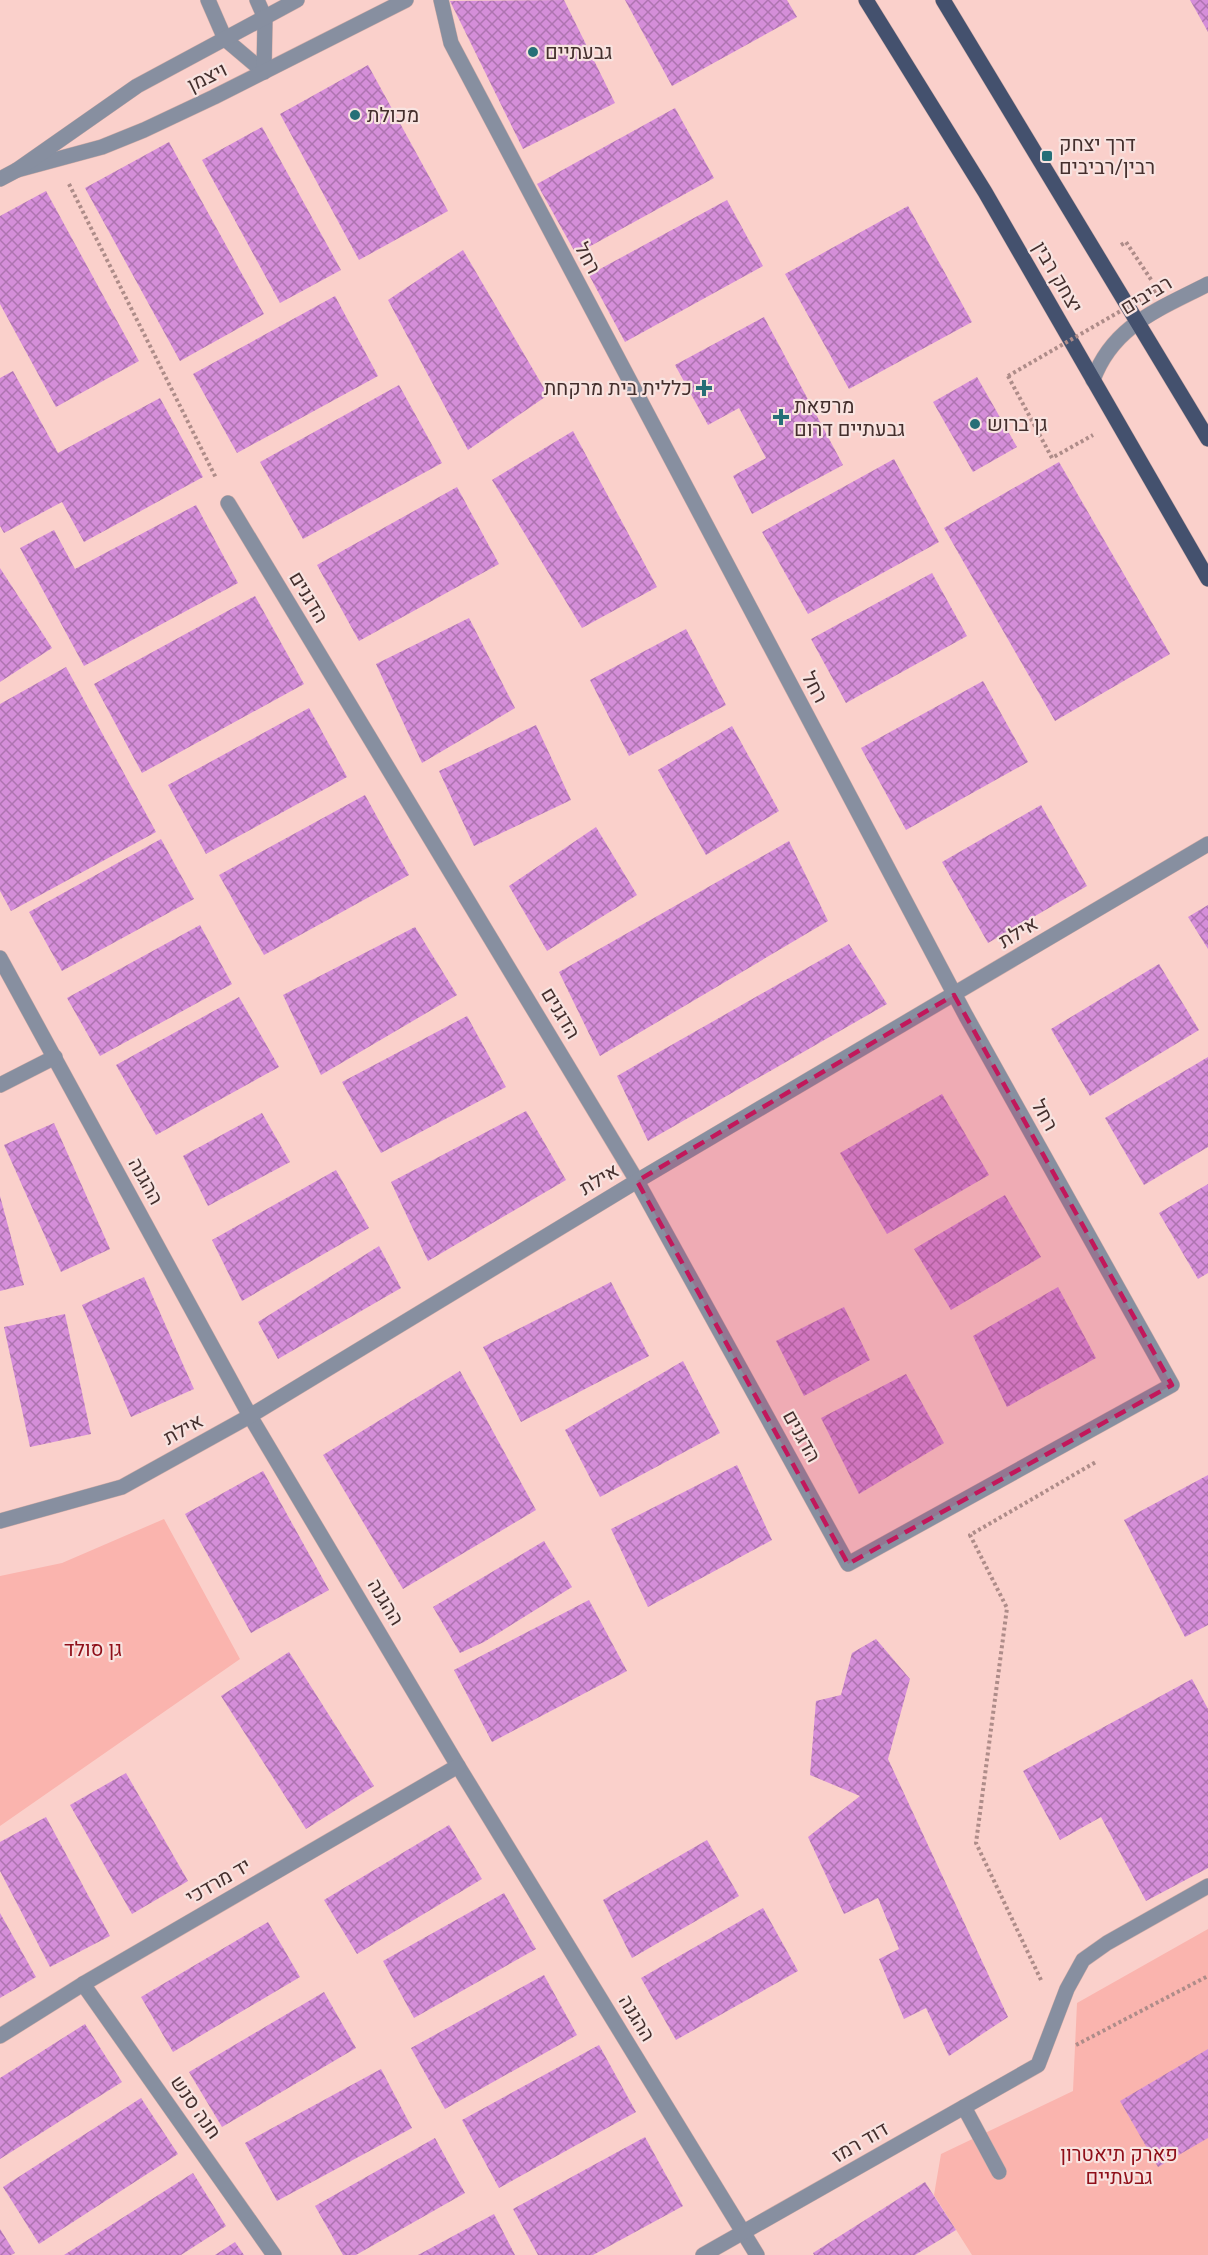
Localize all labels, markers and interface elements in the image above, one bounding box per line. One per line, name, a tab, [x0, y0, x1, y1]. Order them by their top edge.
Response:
place label: גבעתיים	[545, 40, 612, 64]
marker: גבעתיים	[526, 45, 540, 59]
street label: ויצמן	[183, 57, 231, 97]
place label: מכולת	[367, 103, 419, 127]
marker: מכולת	[348, 108, 362, 122]
place label: דרך יצחק רבין/רביבים	[1059, 132, 1155, 179]
marker: דרך יצחק רבין/רביבים	[1040, 149, 1054, 163]
street label: יצחק רבין	[1028, 237, 1088, 317]
street label: רחל	[570, 238, 606, 278]
street label: רביבים	[1116, 270, 1176, 320]
place label: כללית בית מרקחת	[544, 376, 692, 400]
marker: כללית בית מרקחת	[697, 381, 711, 395]
place label: מרפאת גבעתיים דרום	[794, 394, 905, 441]
marker: מרפאת גבעתיים דרום	[772, 408, 790, 426]
place label: גן ברוש	[987, 412, 1048, 436]
marker: גן ברוש	[968, 417, 982, 431]
street label: הדגנים	[284, 567, 334, 627]
street label: רחל	[797, 667, 833, 707]
street label: אילת	[994, 911, 1042, 953]
street label: הדגנים	[536, 983, 586, 1043]
street label: רחל	[1027, 1095, 1063, 1135]
street label: ההגנה	[123, 1153, 169, 1209]
street label: אילת	[575, 1158, 623, 1200]
street label: הדגנים	[778, 1406, 826, 1466]
street label: אילת	[159, 1408, 207, 1450]
street label: ההגנה	[363, 1574, 409, 1630]
park label: גן סולד	[64, 1637, 122, 1661]
street label: יד מרדכי	[181, 1853, 255, 1909]
street label: ההגנה	[614, 1990, 660, 2046]
street label: חנה סנש	[166, 2071, 226, 2143]
street label: דוד רמז	[827, 2116, 893, 2168]
park label: פארק תיאטרון גבעתיים	[1060, 2142, 1178, 2189]

